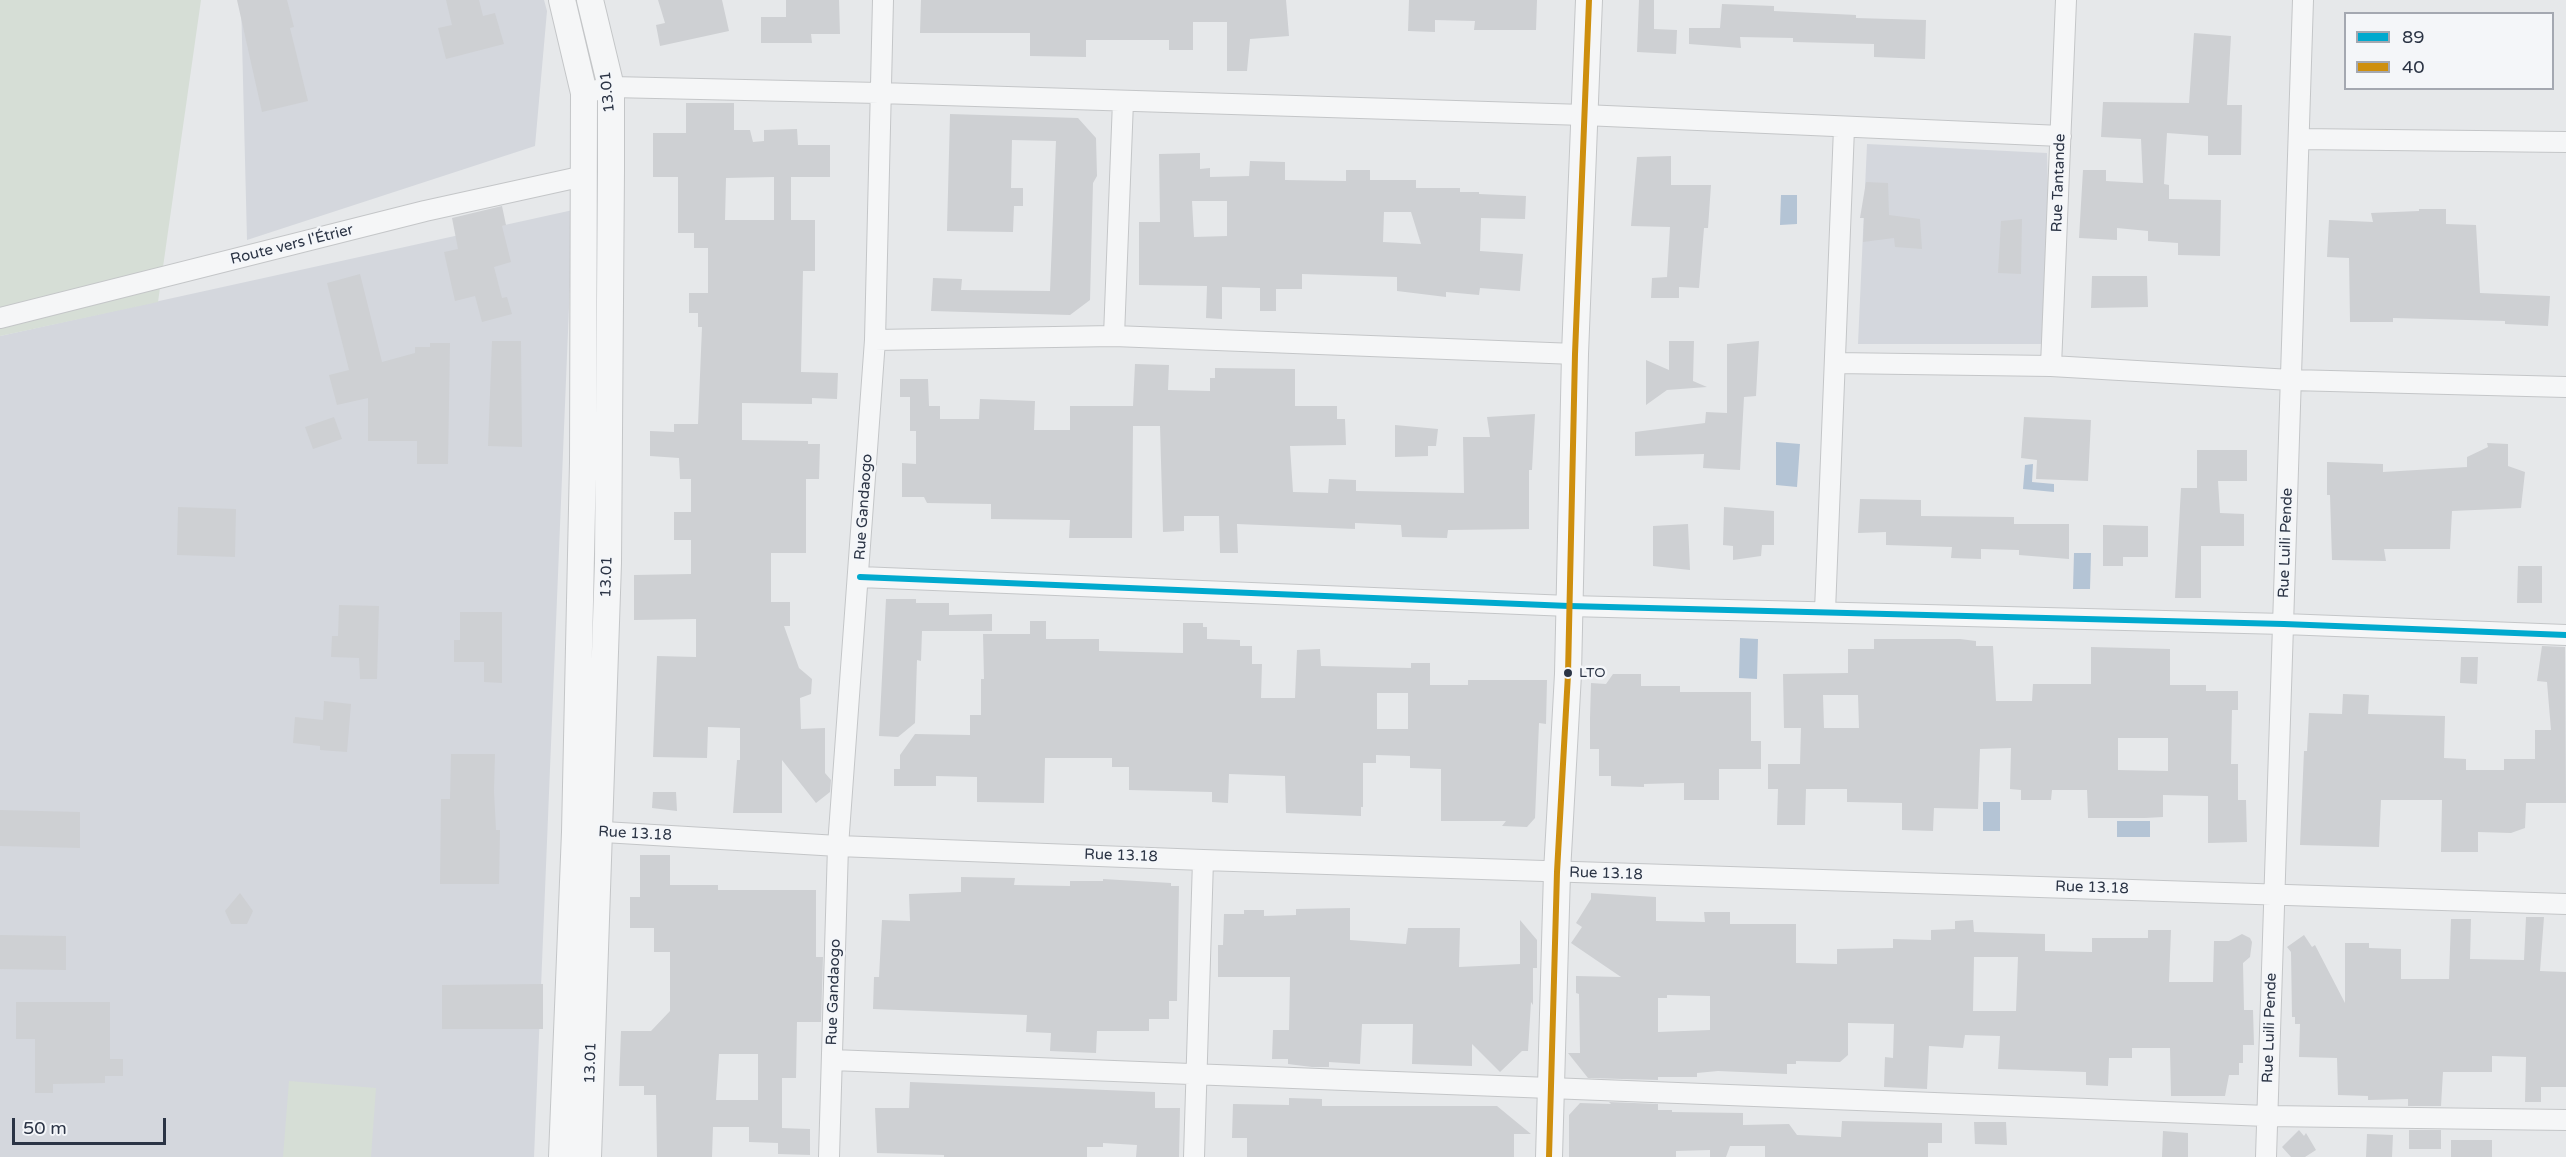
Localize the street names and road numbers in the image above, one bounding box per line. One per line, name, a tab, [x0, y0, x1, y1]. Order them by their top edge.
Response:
street label: 13.01	[597, 70, 619, 114]
street label: Rue Tantande	[2048, 133, 2070, 233]
street label: Route vers l'Étrier	[229, 221, 355, 269]
street label: Rue Gandaogo	[851, 453, 877, 561]
street label: Rue Luili Pende	[2275, 487, 2297, 599]
street label: 13.01	[597, 556, 617, 598]
street label: Rue 13.18	[598, 823, 672, 845]
street label: Rue 13.18	[1084, 846, 1158, 866]
street label: Rue 13.18	[1569, 864, 1643, 884]
street label: Rue 13.18	[2055, 878, 2129, 898]
street label: Rue Gandaogo	[823, 938, 845, 1046]
street label: Rue Luili Pende	[2259, 972, 2281, 1084]
street label: 13.01	[581, 1042, 601, 1084]

